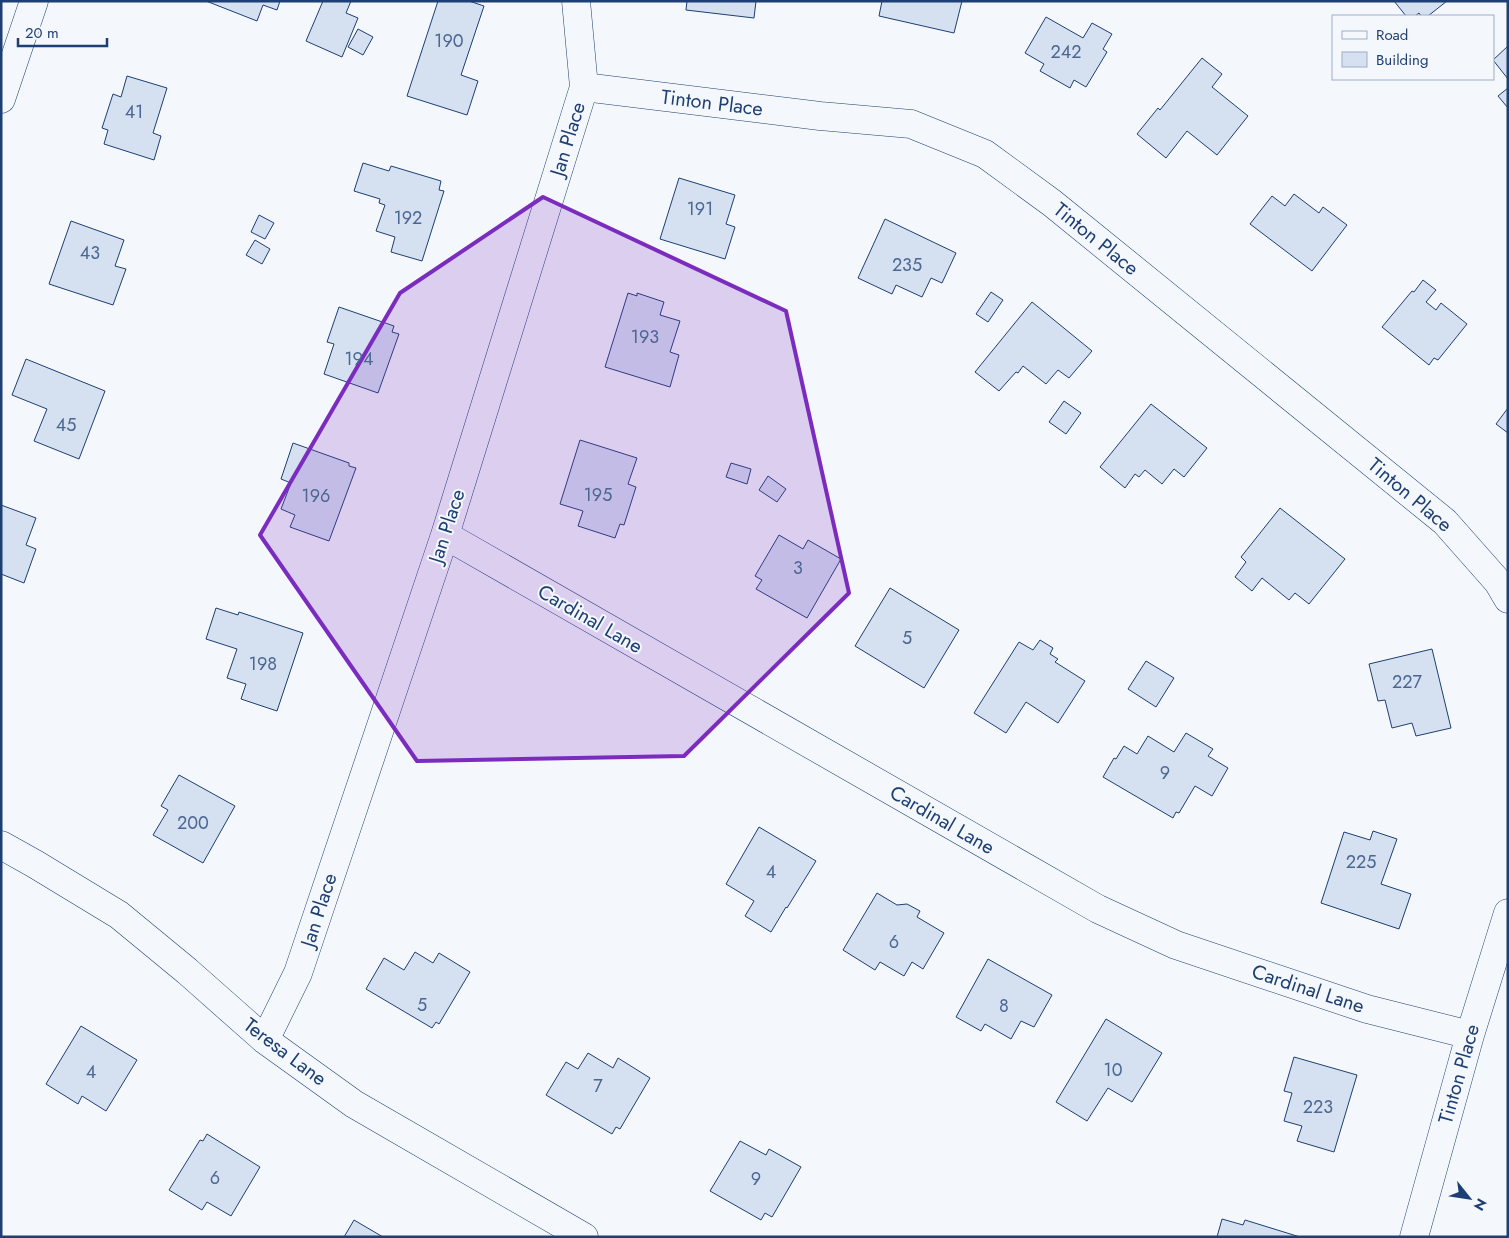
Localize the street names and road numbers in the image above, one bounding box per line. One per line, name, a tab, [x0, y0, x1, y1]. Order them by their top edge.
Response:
street label: Tinton Place	[659, 82, 765, 124]
street label: Jan Place	[542, 98, 593, 182]
street label: Tinton Place	[1047, 196, 1145, 282]
street label: Tinton Place	[1362, 451, 1458, 539]
street label: Jan Place	[421, 485, 473, 569]
street label: Cardinal Lane	[532, 577, 648, 661]
street label: Cardinal Lane	[884, 778, 1000, 862]
street label: Jan Place	[293, 869, 345, 953]
street label: Cardinal Lane	[1248, 957, 1368, 1021]
street label: Teresa Lane	[237, 1011, 333, 1093]
street label: Tinton Place	[1431, 1021, 1487, 1127]

